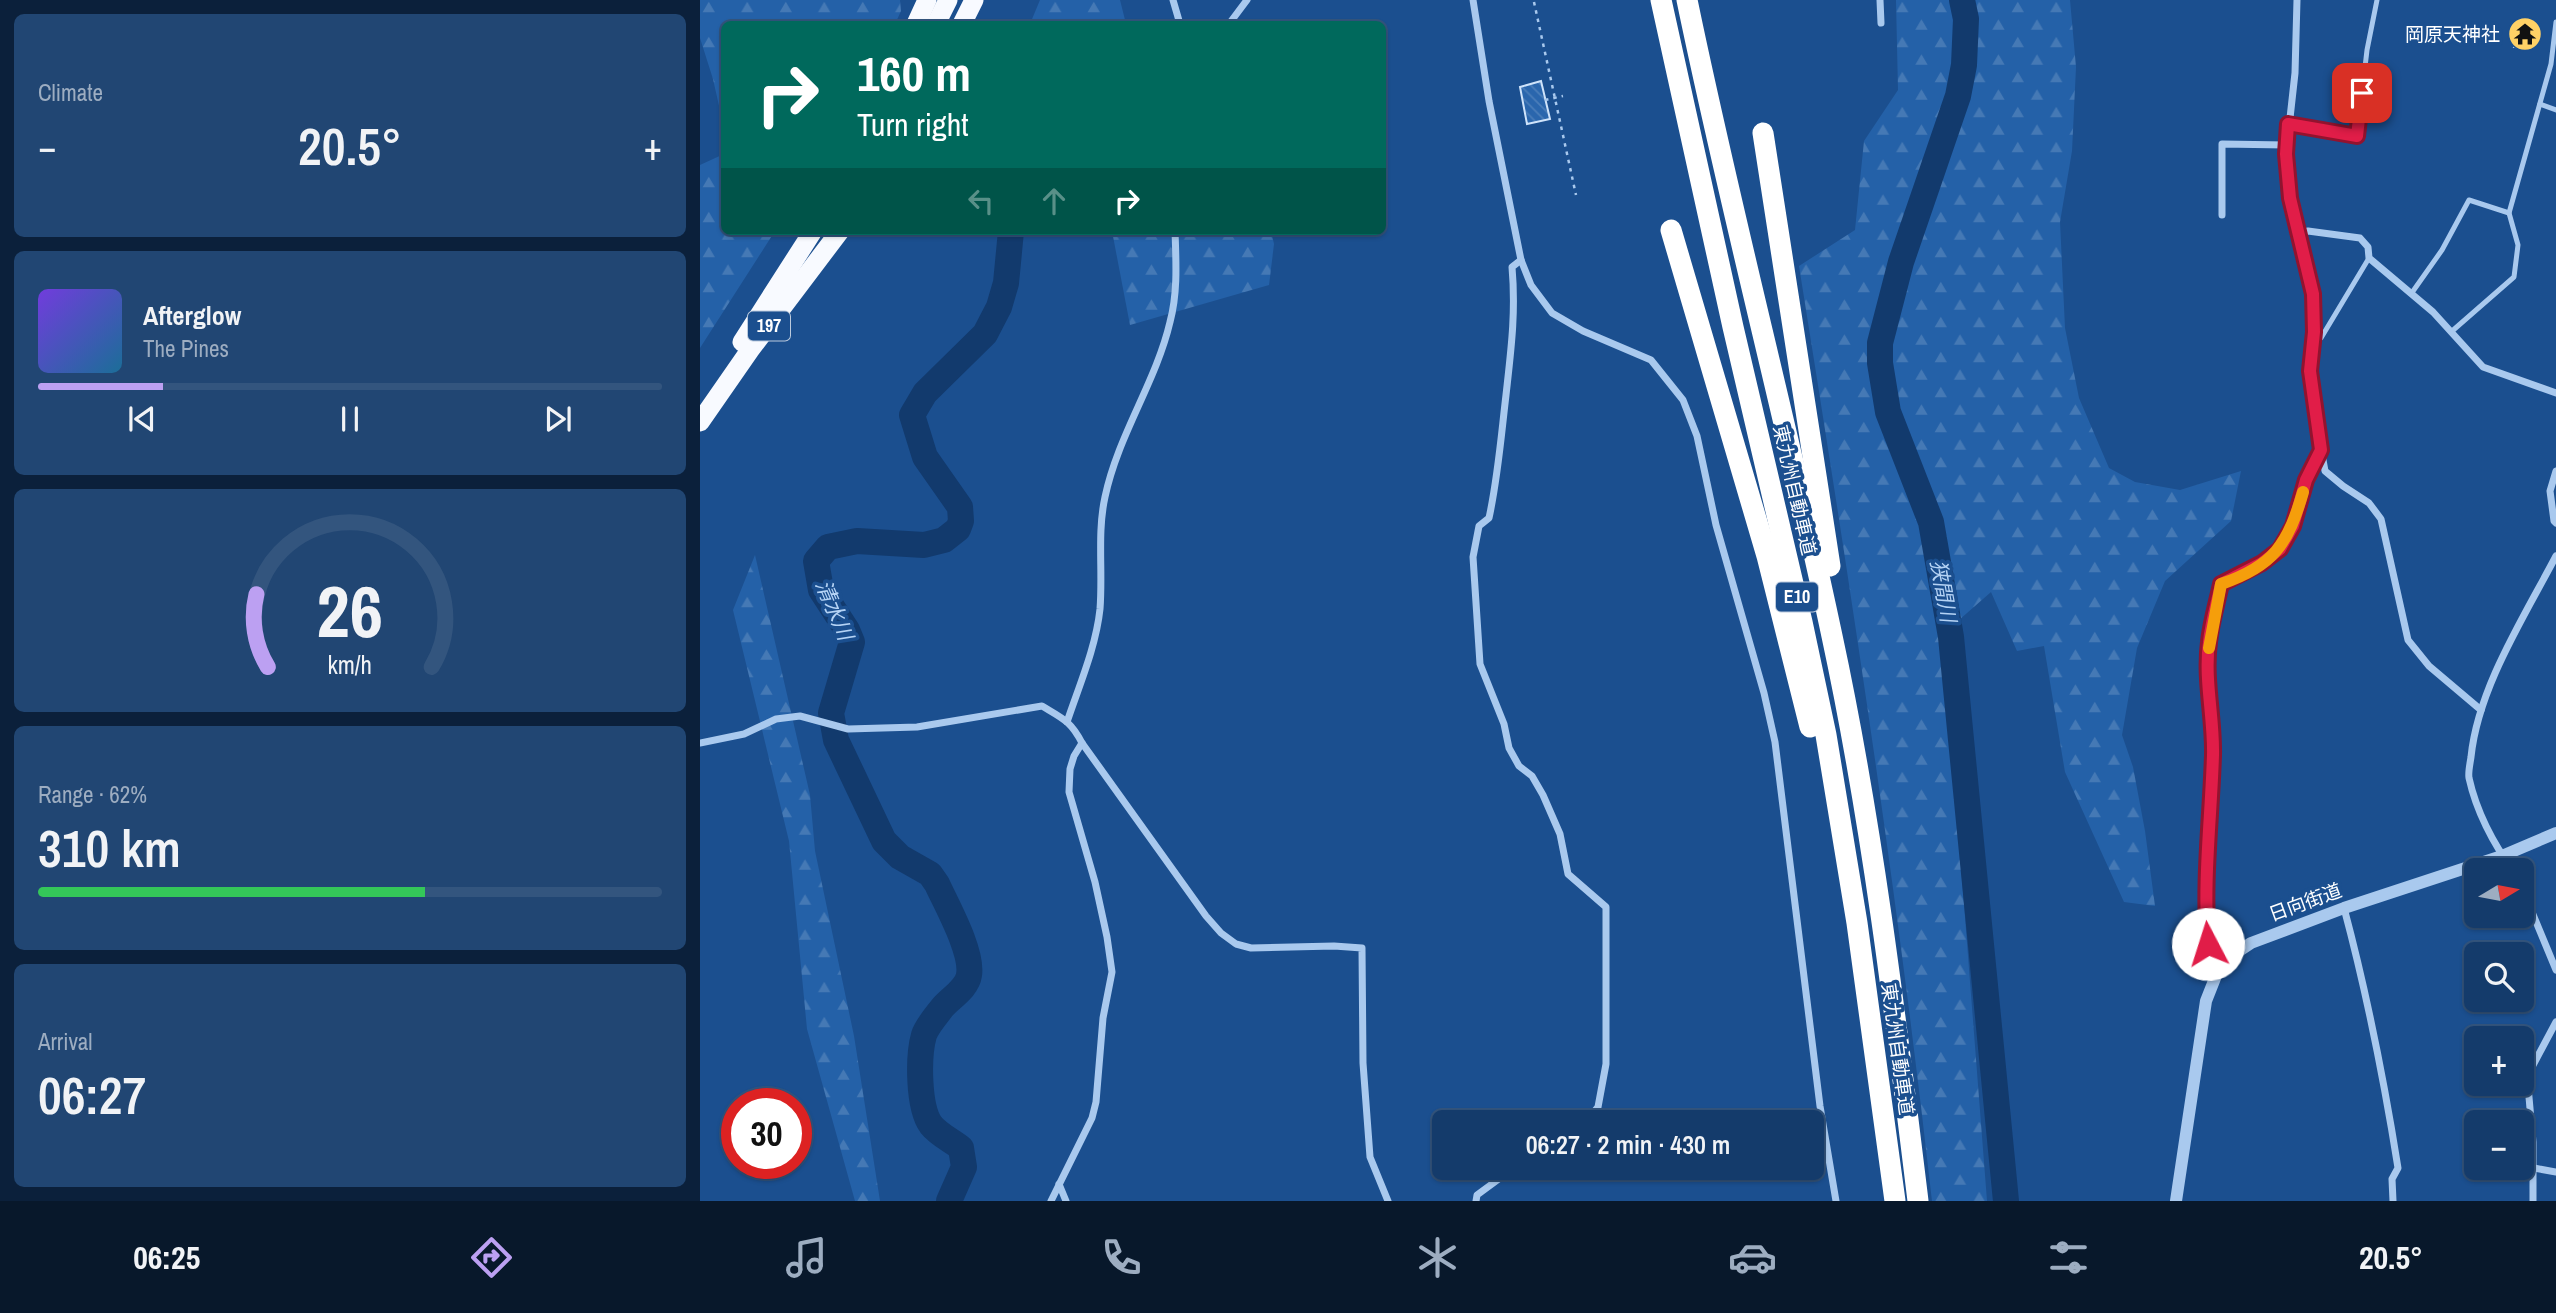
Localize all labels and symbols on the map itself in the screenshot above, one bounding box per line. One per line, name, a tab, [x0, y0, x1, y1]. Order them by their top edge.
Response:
temple icon: 岡原天神社	[2506, 15, 2544, 53]
place label: 岡原天神社	[2405, 21, 2500, 47]
pin	[2332, 63, 2392, 123]
road number: 197	[748, 312, 790, 340]
street label: 東九州自動車道	[1767, 422, 1823, 558]
water label: 狭間川	[1924, 557, 1964, 626]
water label: 清水川	[809, 575, 861, 646]
road number: E10	[1776, 582, 1818, 612]
north arrow	[2464, 858, 2534, 928]
street label: 日向街道	[2265, 877, 2345, 927]
position arrow	[2171, 907, 2245, 981]
street label: 東九州自動車道	[1876, 981, 1920, 1117]
speed limit sign: 30	[721, 1088, 812, 1179]

